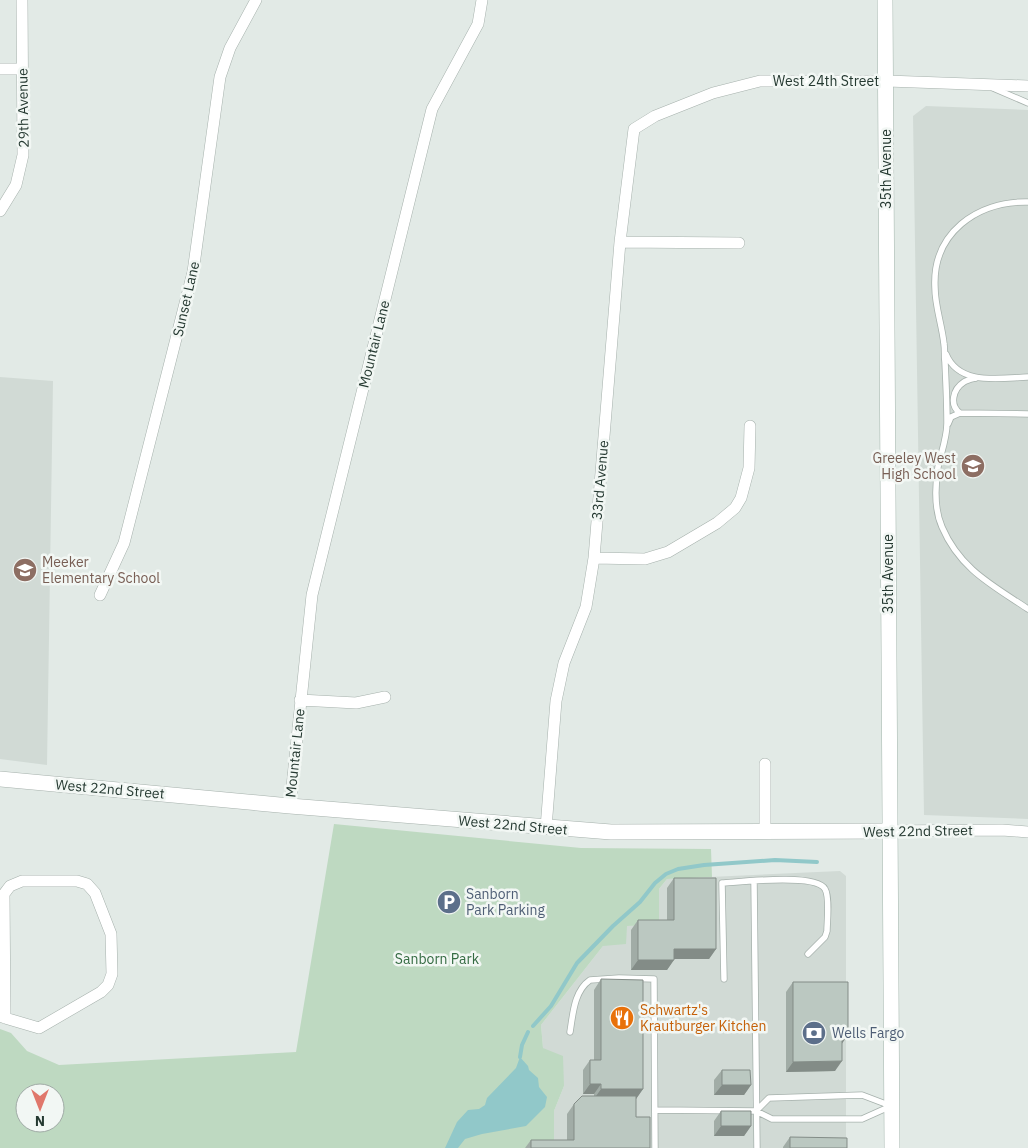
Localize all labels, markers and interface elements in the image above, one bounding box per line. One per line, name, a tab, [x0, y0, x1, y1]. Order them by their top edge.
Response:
street label: 29th Avenue	[13, 68, 33, 148]
street label: West 24th Street	[773, 72, 879, 90]
street label: 35th Avenue	[877, 129, 895, 209]
street label: Sunset Lane	[169, 259, 203, 338]
street label: Mountair Lane	[354, 298, 394, 390]
street label: 33rd Avenue	[588, 439, 612, 521]
place label: Greeley West High School	[873, 449, 956, 483]
school or university icon: Greeley West High School	[960, 453, 986, 479]
street label: 35th Avenue	[879, 534, 897, 614]
place label: Meeker Elementary School	[42, 553, 160, 587]
school or university icon: Meeker Elementary School	[12, 557, 38, 583]
street label: Mountair Lane	[281, 707, 309, 798]
street label: West 22nd Street	[55, 775, 165, 803]
street label: West 22nd Street	[458, 811, 568, 839]
street label: West 22nd Street	[863, 821, 973, 841]
place label: Sanborn Park Parking	[466, 885, 545, 919]
parking icon: Sanborn Park Parking	[436, 889, 462, 915]
park label: Sanborn Park	[395, 950, 480, 968]
place label: Schwartz's Krautburger Kitchen	[640, 1001, 766, 1035]
restaurant icon: Schwartz's Krautburger Kitchen	[609, 1005, 635, 1031]
bank icon: Wells Fargo	[801, 1020, 827, 1046]
place label: Wells Fargo	[832, 1024, 904, 1042]
north arrow	[15, 1083, 65, 1133]
text: N	[35, 1112, 45, 1130]

